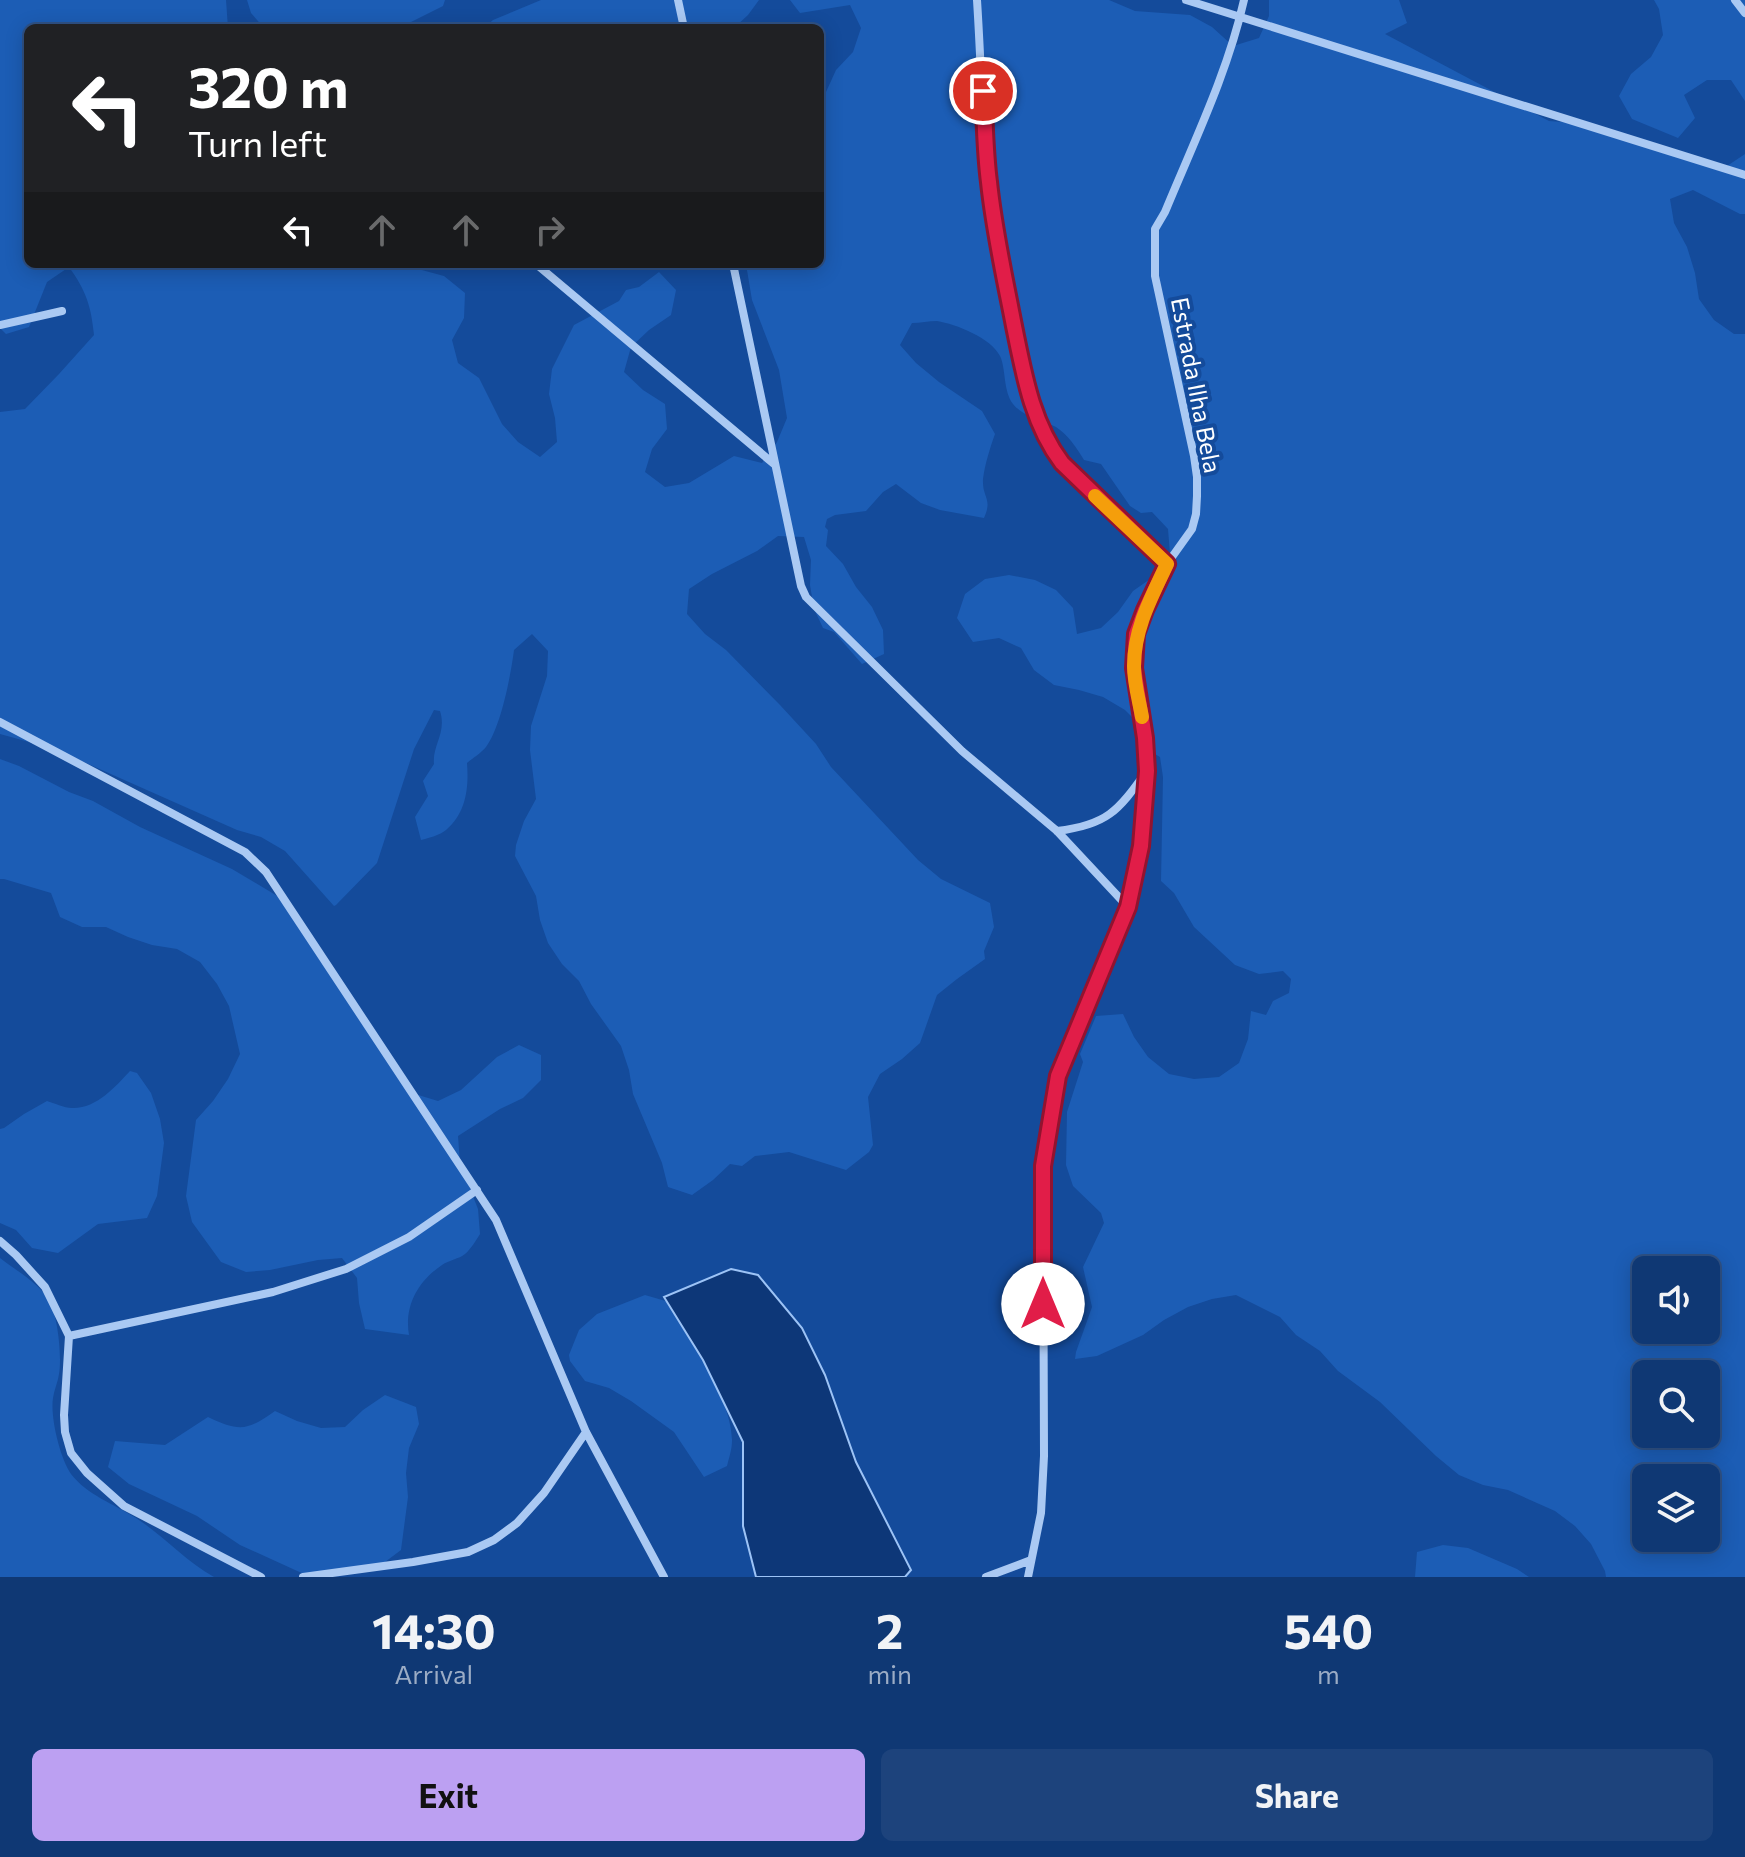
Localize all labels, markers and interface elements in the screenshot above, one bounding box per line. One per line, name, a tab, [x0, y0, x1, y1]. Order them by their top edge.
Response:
text: 320 m	[188, 51, 349, 120]
icon: left	[56, 56, 160, 160]
pin	[949, 57, 1017, 125]
icon: arrive	[961, 69, 1005, 113]
text: Turn left	[188, 120, 327, 164]
icon: left	[276, 208, 320, 252]
icon: ahead	[360, 208, 404, 252]
icon: ahead	[444, 208, 488, 252]
icon: right	[528, 208, 572, 252]
street label: Estrada Ilha Bela	[1166, 295, 1228, 475]
map controls	[1632, 1256, 1720, 1552]
button: sound	[1632, 1256, 1720, 1344]
position arrow	[1001, 1262, 1085, 1346]
button: search	[1632, 1360, 1720, 1448]
button: layers	[1632, 1464, 1720, 1552]
text: 14:30	[372, 1600, 496, 1659]
text: 2	[876, 1600, 903, 1659]
text: 540	[1284, 1600, 1373, 1659]
text: Arrival	[394, 1658, 473, 1689]
text: min	[868, 1658, 912, 1689]
text: m	[1317, 1658, 1340, 1689]
button: Exit	[32, 1749, 865, 1841]
button: Share	[881, 1749, 1713, 1841]

